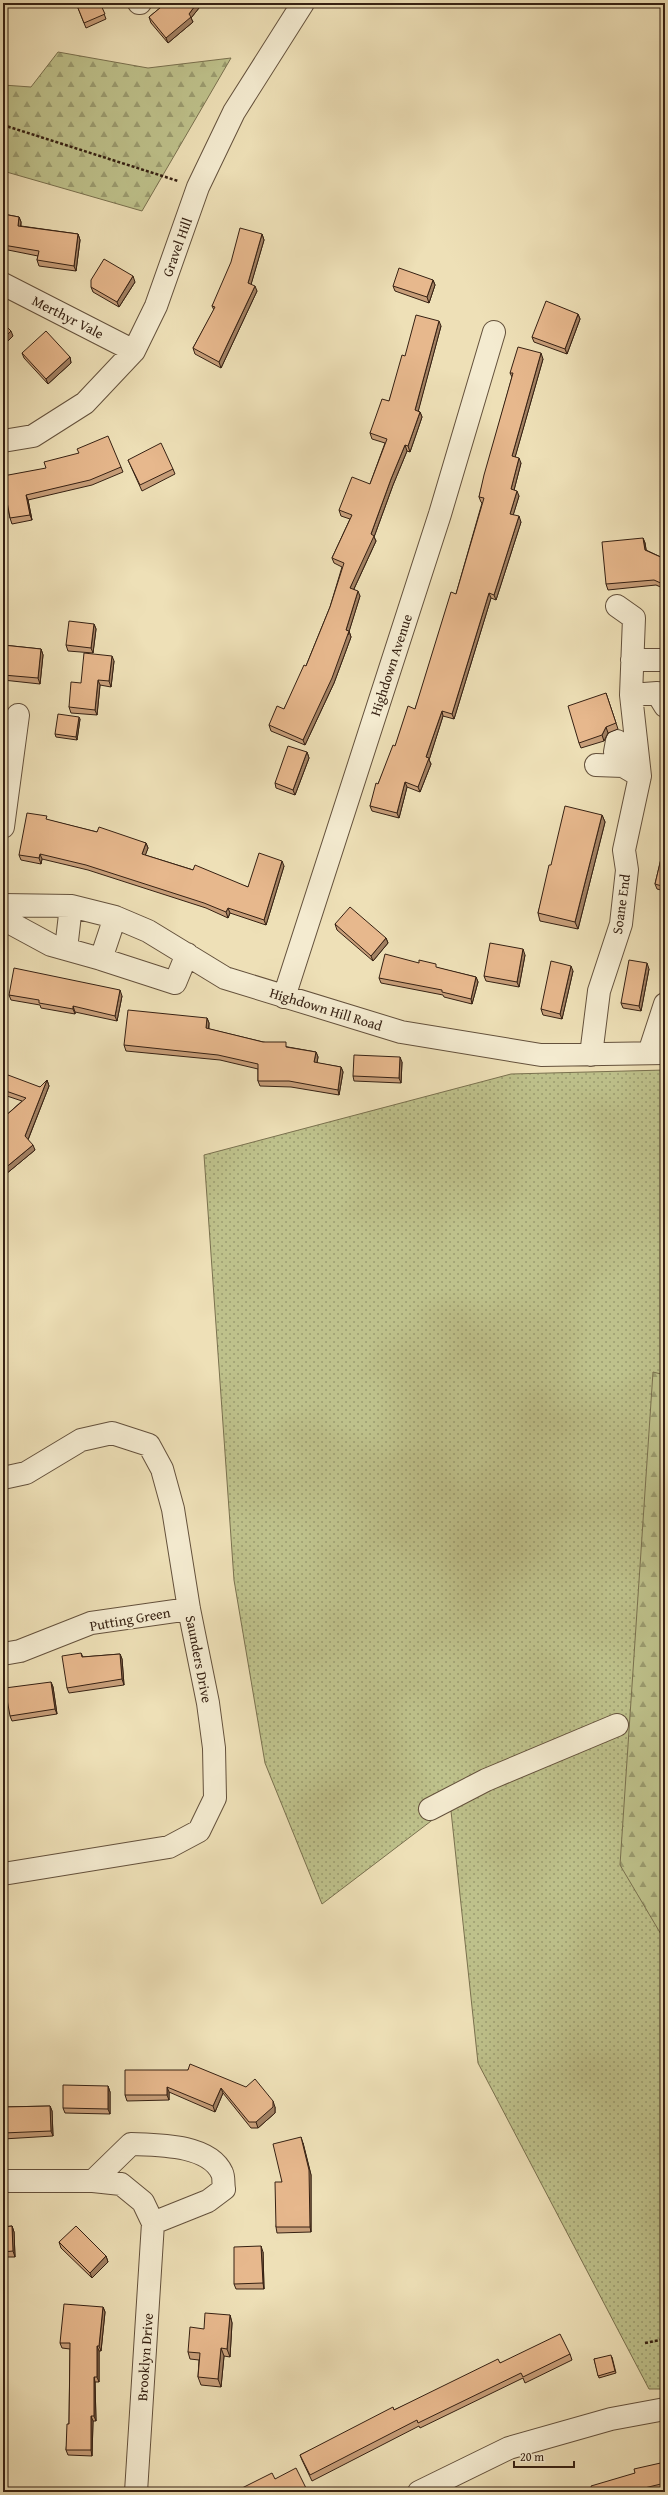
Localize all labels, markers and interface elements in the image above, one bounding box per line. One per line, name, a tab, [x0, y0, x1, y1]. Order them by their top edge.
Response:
street label: Gravel Hill	[157, 215, 197, 279]
street label: Merthyr Vale	[29, 290, 108, 344]
street label: Highdown Avenue	[365, 611, 417, 719]
street label: Soane End	[607, 872, 635, 935]
street label: Highdown Hill Road	[267, 982, 385, 1036]
street label: Putting Green	[88, 1602, 172, 1636]
street label: Saunders Drive	[181, 1614, 217, 1705]
street label: Brooklyn Drive	[132, 2312, 158, 2402]
scale bar	[514, 2443, 574, 2469]
text: 20 m	[520, 2448, 544, 2465]

